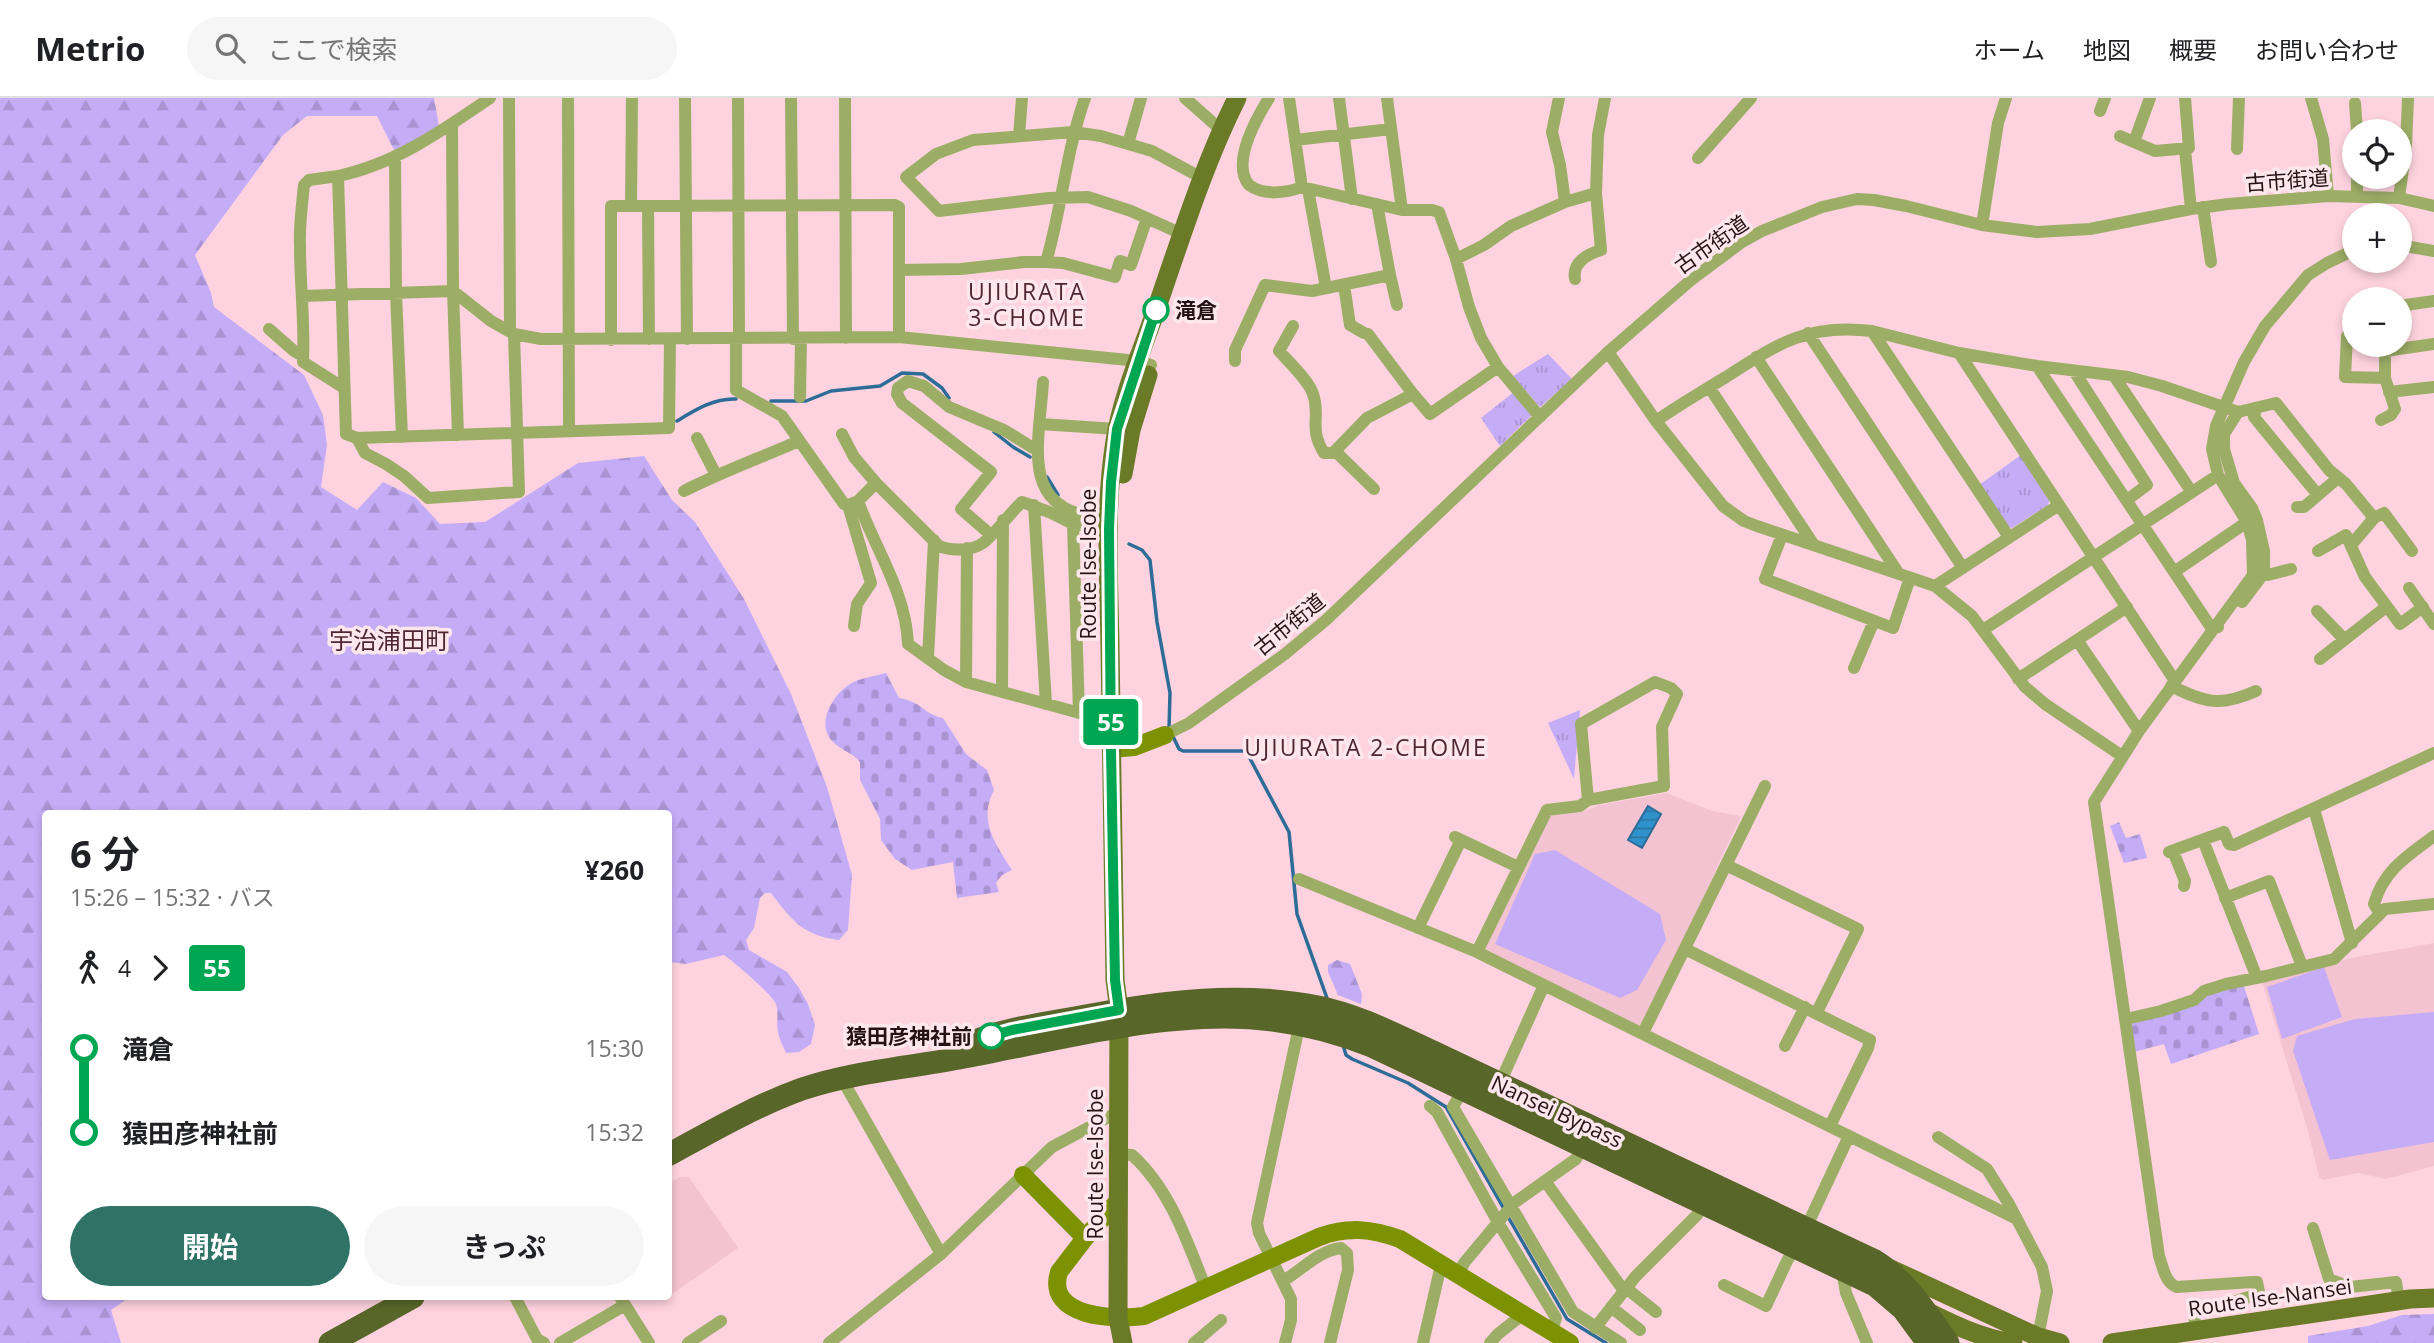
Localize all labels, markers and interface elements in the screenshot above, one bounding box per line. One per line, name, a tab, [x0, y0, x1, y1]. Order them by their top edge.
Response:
search box	[187, 17, 677, 80]
text: Metrio	[35, 26, 145, 71]
icon: search	[211, 29, 249, 67]
text: ここで検索	[267, 31, 397, 67]
text: ホーム	[1974, 33, 2045, 66]
text: 地図	[2083, 33, 2131, 66]
text: 概要	[2169, 33, 2217, 66]
text: お問い合わせ	[2255, 33, 2399, 66]
map controls	[2342, 119, 2412, 357]
button: locate	[2342, 119, 2412, 189]
street label: 古市街道	[2244, 163, 2330, 197]
button: +	[2342, 203, 2412, 273]
street label: 古市街道	[1669, 208, 1753, 280]
district label: UJIURATA 3-CHOME	[968, 275, 1086, 333]
button: −	[2342, 287, 2412, 357]
place label: 滝倉	[1175, 296, 1217, 324]
marker: 滝倉	[1143, 297, 1169, 323]
street label: Route Ise-Isobe	[1074, 489, 1102, 639]
street label: 古市街道	[1248, 587, 1330, 661]
district label: 宇治浦田町	[329, 623, 449, 656]
line badge: 55	[1080, 699, 1142, 745]
text: 55	[1097, 705, 1125, 738]
district label: UJIURATA 2-CHOME	[1244, 731, 1488, 763]
text: 6 分	[70, 827, 140, 879]
text: ¥260	[585, 852, 644, 888]
text: 15:26 – 15:32 · バス	[70, 881, 275, 913]
icon: walk	[70, 949, 108, 987]
icon: forward	[141, 949, 179, 987]
text: 55	[203, 951, 231, 984]
text: 4	[118, 952, 131, 984]
place label: 猿田彦神社前	[846, 1022, 972, 1050]
marker: 猿田彦神社前	[978, 1023, 1004, 1049]
text: 滝倉	[122, 1031, 174, 1067]
text: 15:30	[585, 1032, 644, 1064]
street label: Nansei Bypass	[1487, 1068, 1627, 1154]
street label: Route Ise-Isobe	[1081, 1089, 1109, 1239]
text: 猿田彦神社前	[122, 1115, 278, 1151]
text: 15:32	[585, 1116, 644, 1148]
button: 開始	[70, 1206, 350, 1286]
button: きっぷ	[364, 1206, 644, 1286]
street label: Route Ise-Nansei	[2186, 1272, 2354, 1322]

